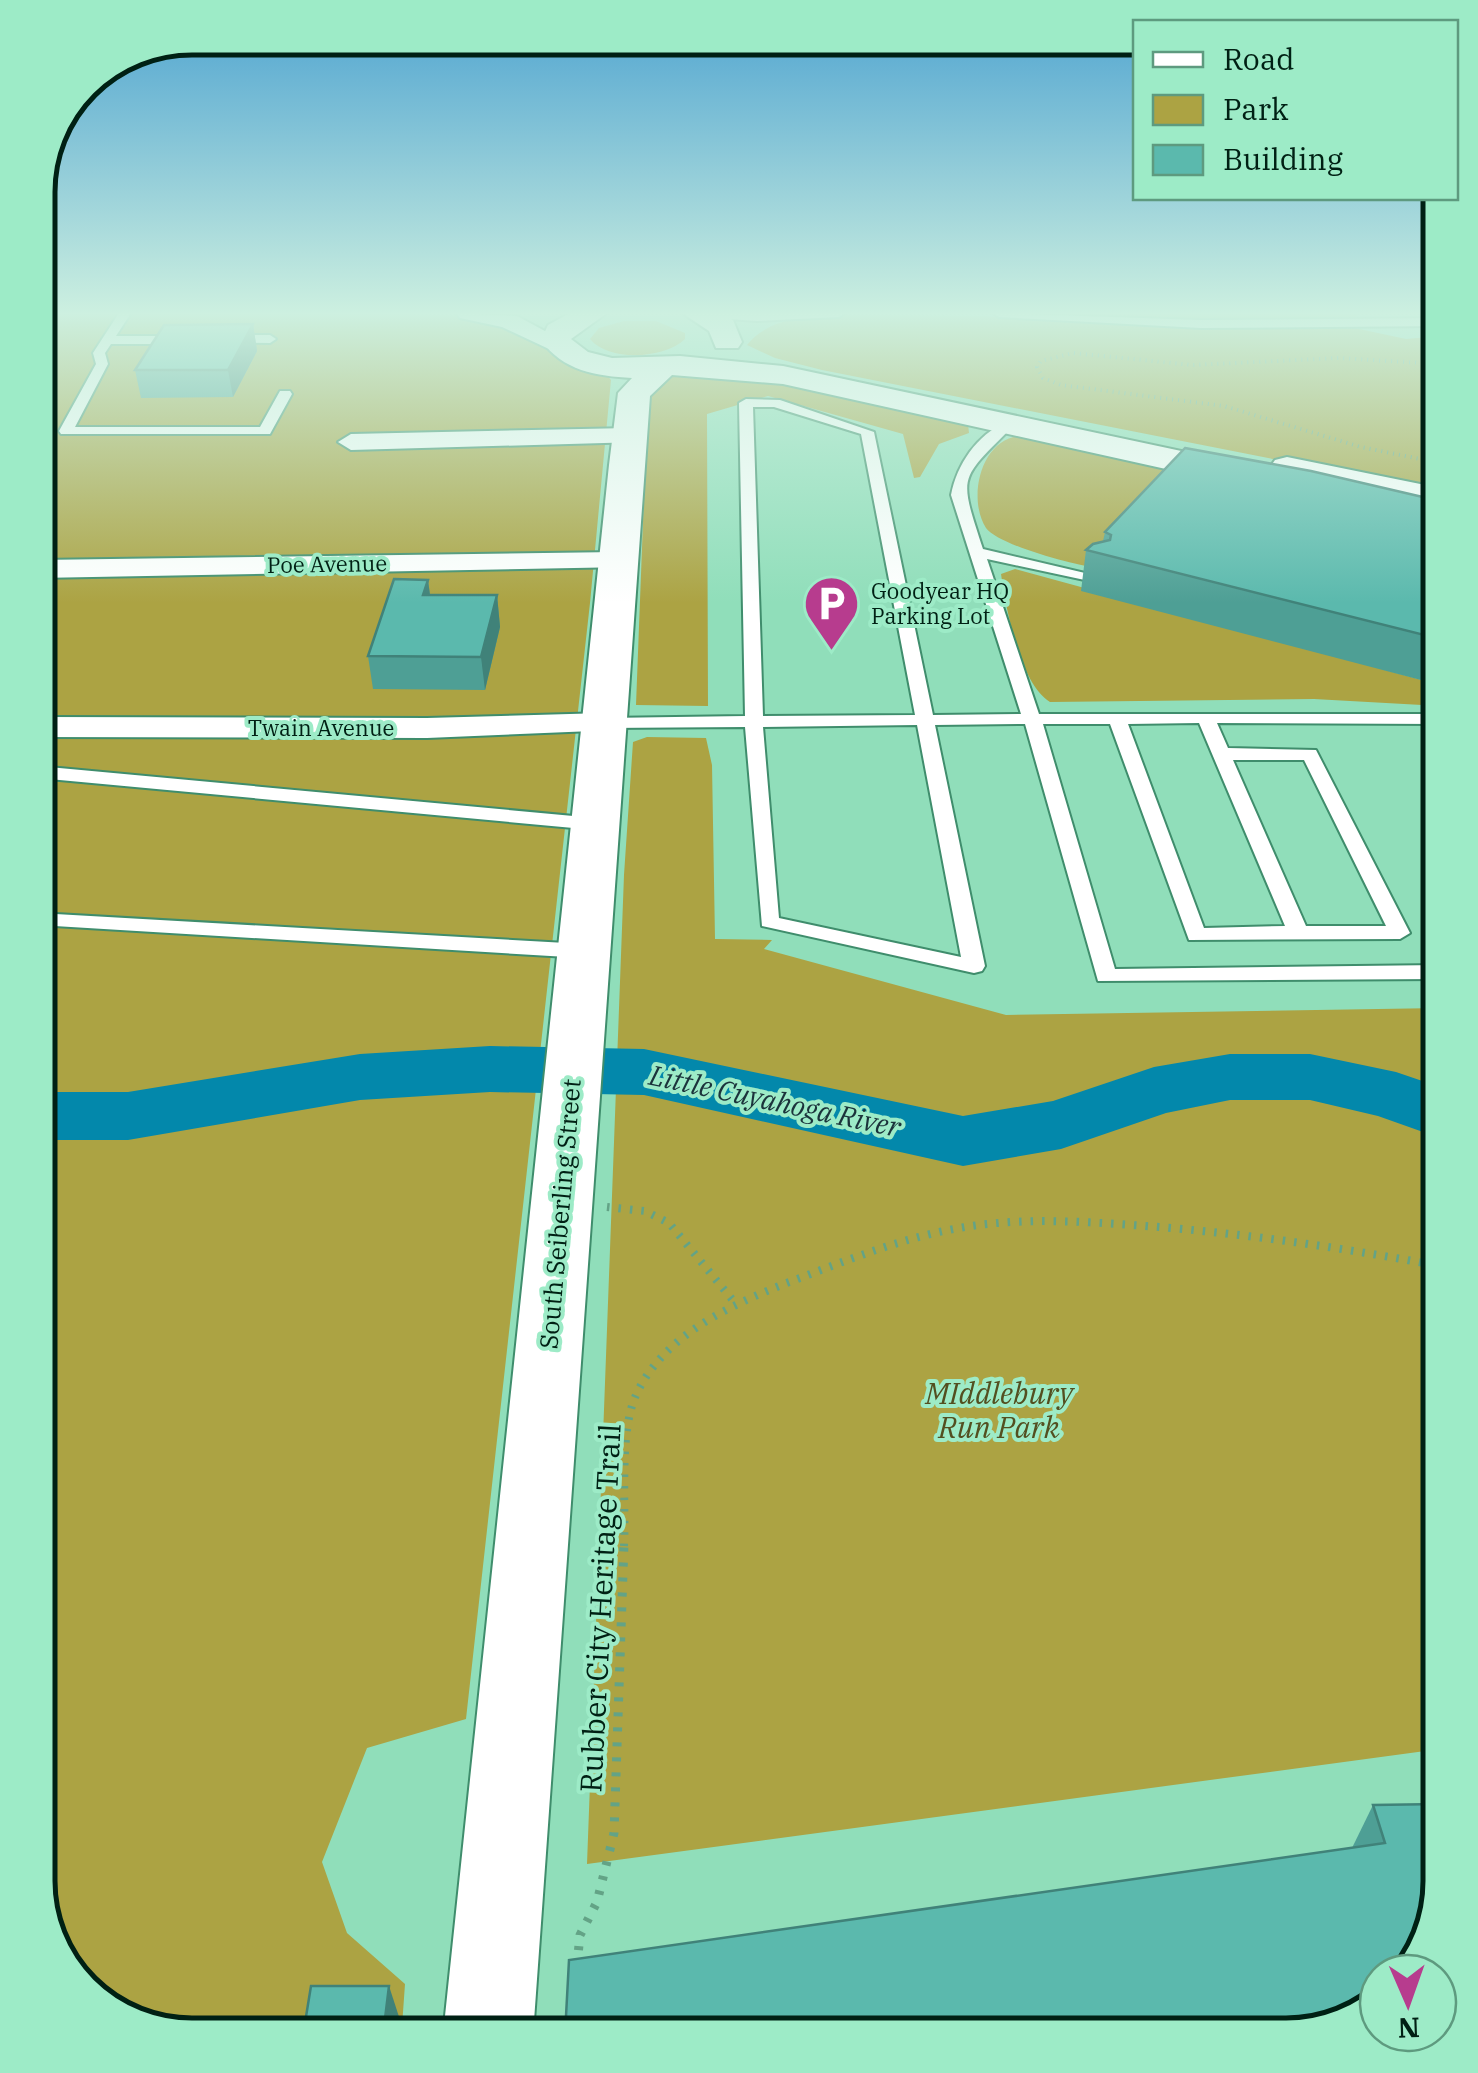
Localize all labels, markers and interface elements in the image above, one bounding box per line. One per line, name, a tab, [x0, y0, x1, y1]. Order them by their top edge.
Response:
legend	[1133, 20, 1458, 200]
text: Road	[1223, 39, 1295, 78]
text: Park	[1223, 89, 1289, 128]
text: Building	[1223, 139, 1343, 178]
street label: Poe Avenue	[267, 548, 387, 579]
parking icon: Goodyear HQ Parking Lot	[802, 574, 862, 653]
place label: Goodyear HQ Parking Lot	[871, 576, 1009, 630]
street label: Twain Avenue	[248, 713, 394, 742]
water label: Little Cuyahoga River	[645, 1056, 905, 1145]
street label: South Seiberling Street	[531, 1077, 588, 1350]
park label: MIddlebury Run Park	[924, 1373, 1075, 1446]
street label: Rubber City Heritage Trail	[570, 1423, 629, 1793]
north arrow	[1358, 1953, 1458, 2053]
text: N	[1397, 2010, 1421, 2047]

